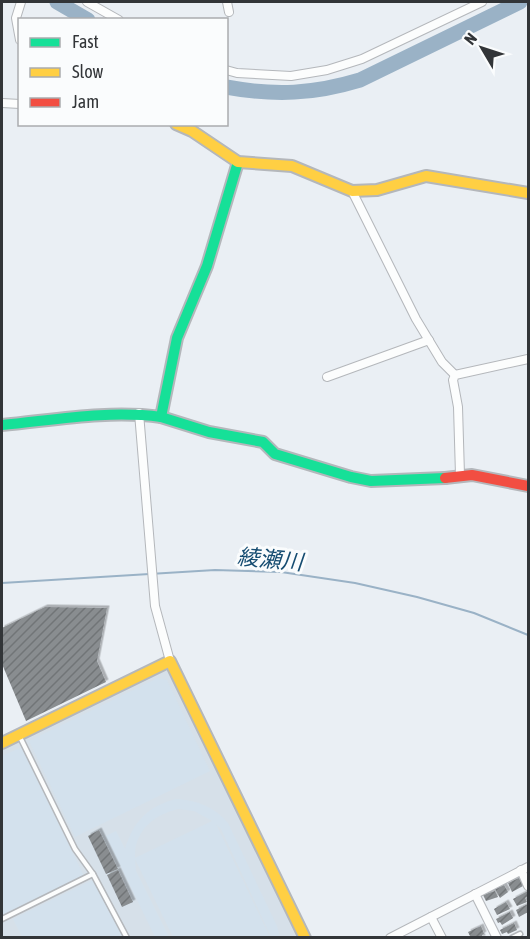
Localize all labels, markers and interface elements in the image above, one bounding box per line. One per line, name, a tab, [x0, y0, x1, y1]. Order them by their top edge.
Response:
legend	[18, 18, 228, 126]
north arrow	[452, 18, 512, 78]
text: N	[460, 29, 480, 48]
text: Fast	[72, 31, 99, 52]
text: Slow	[72, 61, 103, 82]
text: Jam	[72, 91, 99, 112]
water label: 綾瀬川	[236, 543, 306, 575]

